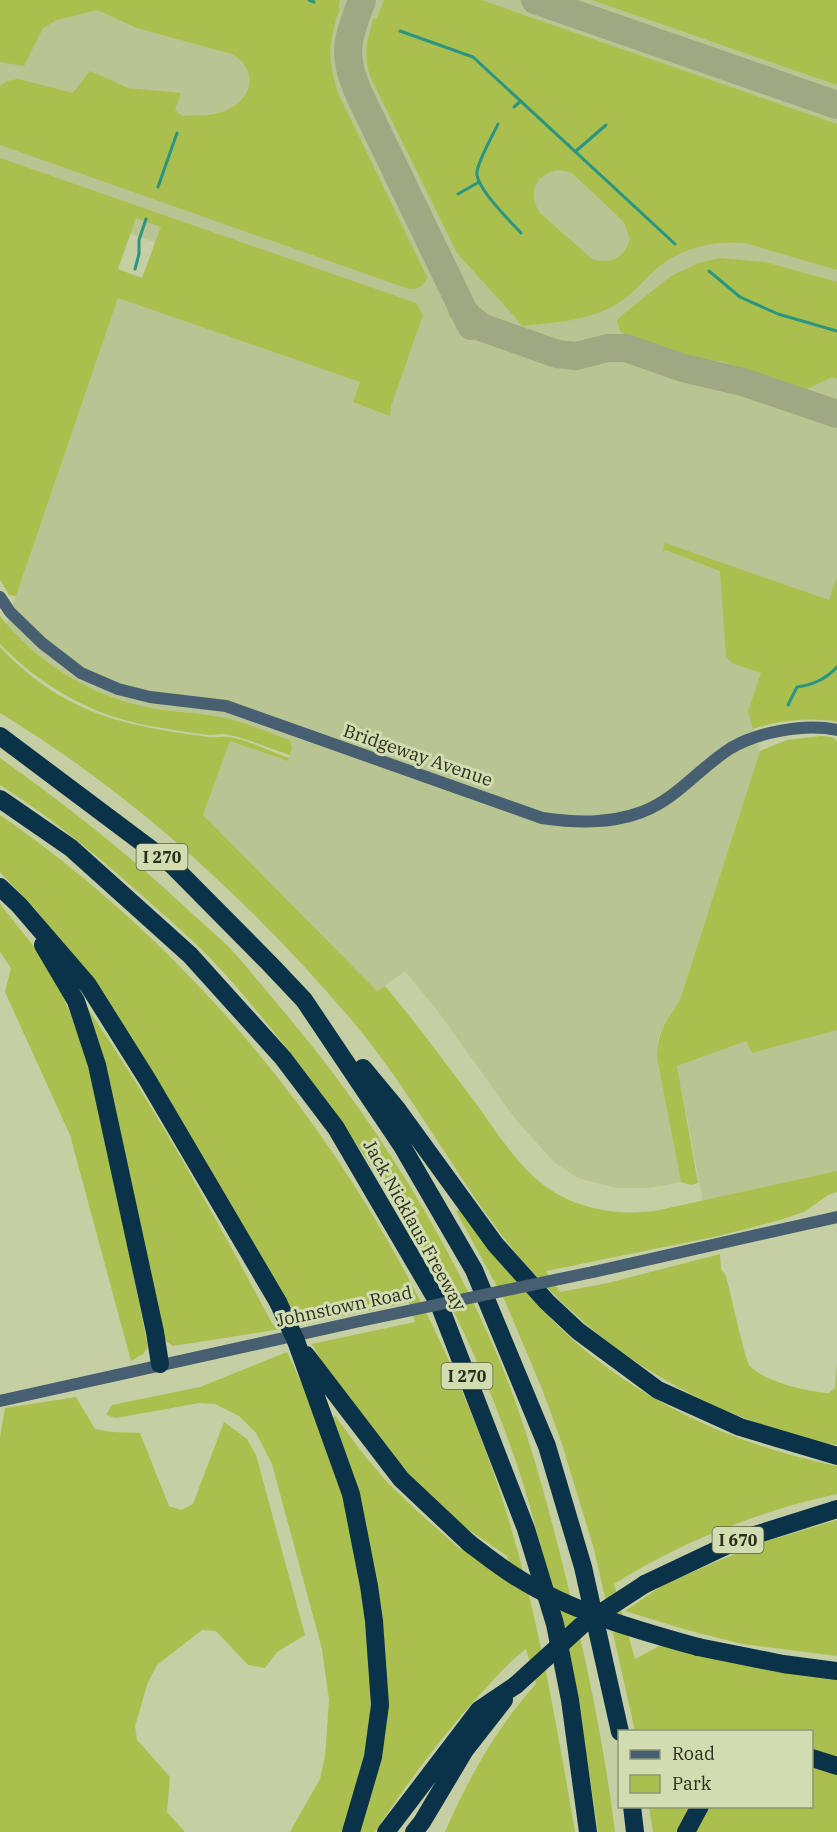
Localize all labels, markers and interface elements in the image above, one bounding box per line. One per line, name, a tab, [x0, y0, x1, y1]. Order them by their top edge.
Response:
street label: Bridgeway Avenue	[340, 719, 496, 791]
road number: I 270	[136, 844, 188, 870]
street label: Jack Nicklaus Freeway	[358, 1136, 472, 1315]
street label: Johnstown Road	[274, 1280, 414, 1332]
road number: I 270	[442, 1363, 492, 1389]
road number: I 670	[712, 1527, 764, 1553]
legend	[618, 1730, 813, 1808]
text: Road	[672, 1742, 715, 1765]
text: Park	[672, 1772, 712, 1795]

